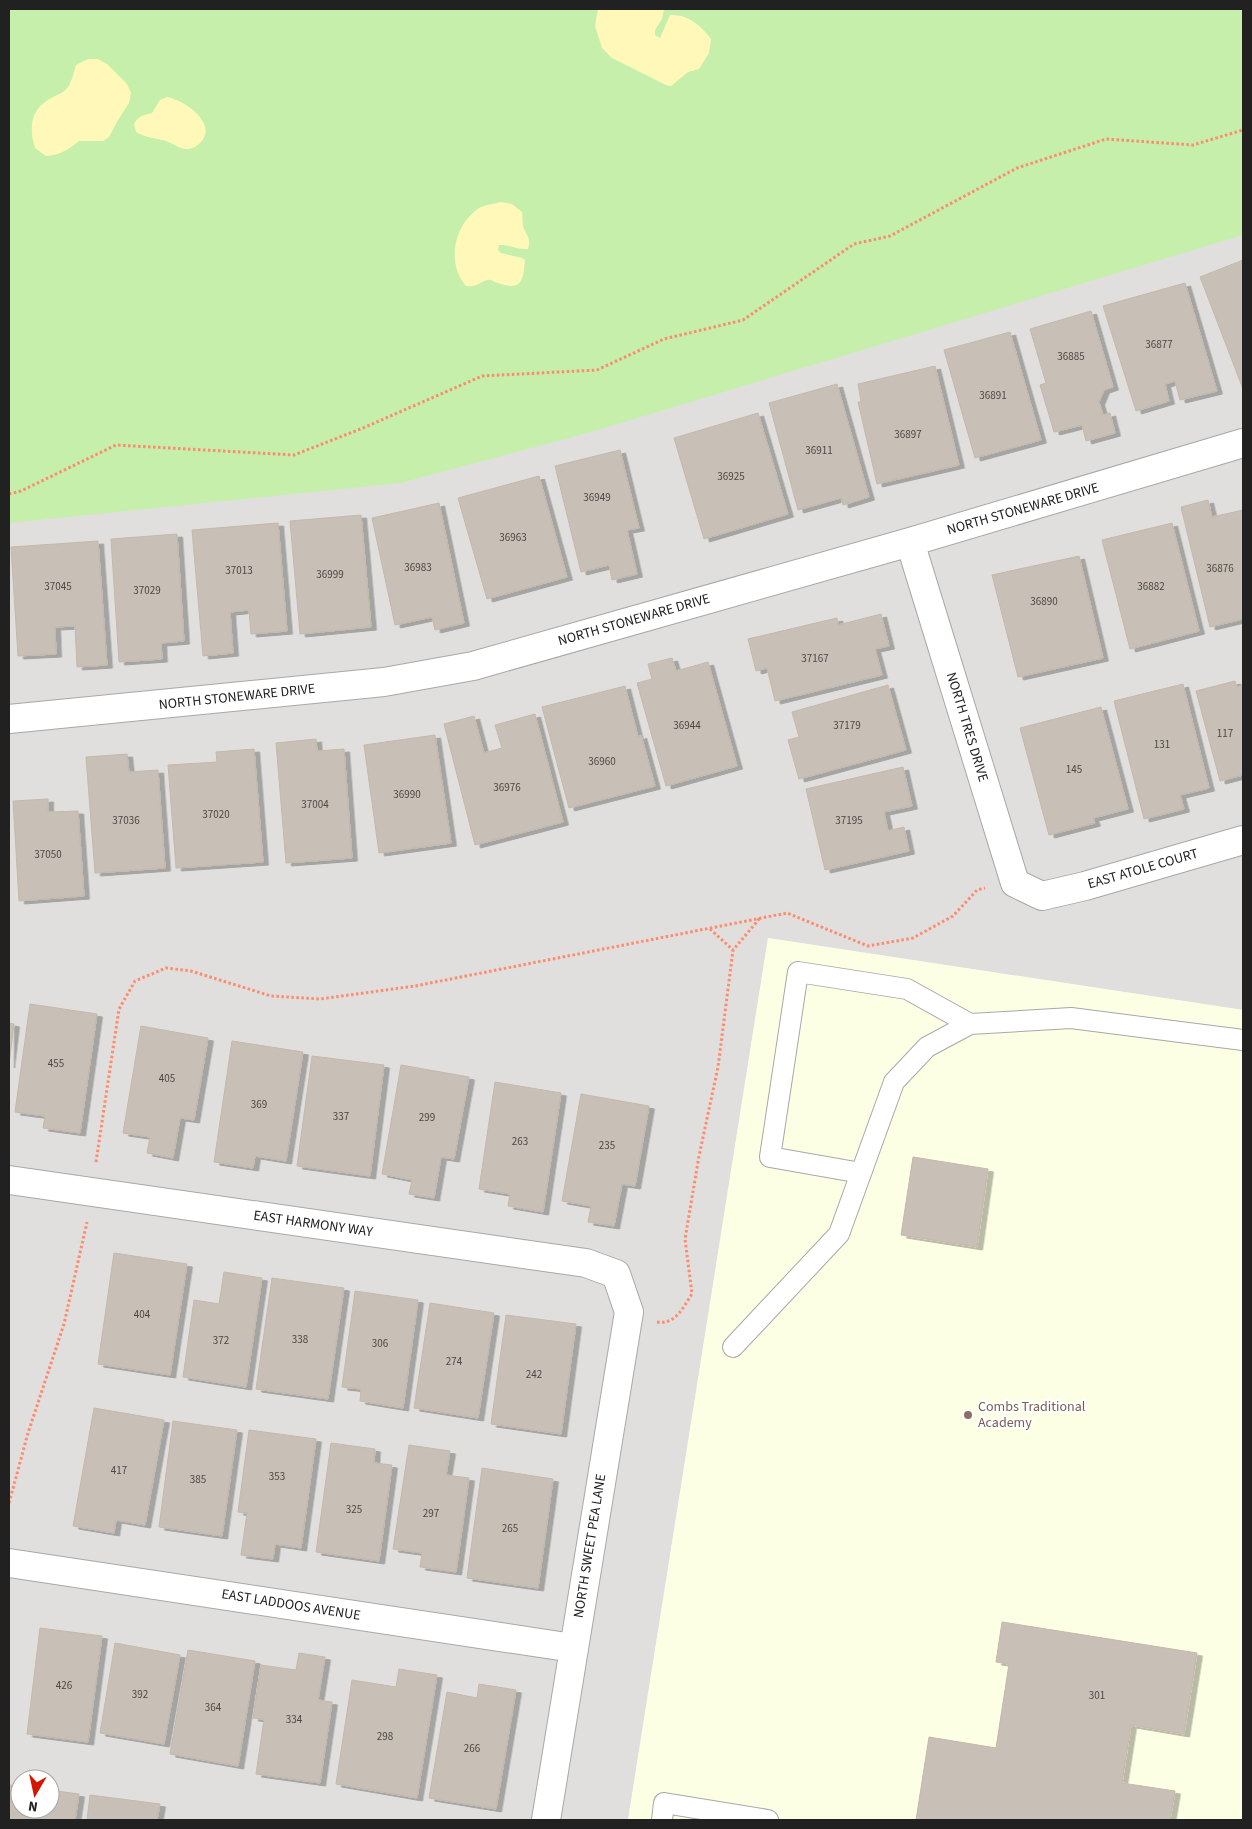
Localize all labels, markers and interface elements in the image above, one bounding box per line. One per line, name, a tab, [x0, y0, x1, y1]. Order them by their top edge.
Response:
house number: 36877	[1145, 337, 1173, 352]
house number: 36885	[1057, 349, 1085, 364]
house number: 36891	[979, 388, 1007, 403]
house number: 36897	[894, 427, 922, 442]
house number: 36911	[805, 443, 833, 458]
house number: 36925	[717, 469, 745, 484]
street label: NORTH STONEWARE DRIVE	[945, 478, 1101, 540]
house number: 36949	[583, 490, 611, 505]
house number: 36963	[499, 530, 527, 545]
house number: 36983	[404, 560, 432, 575]
house number: 36876	[1206, 561, 1234, 576]
house number: 37013	[225, 563, 253, 578]
house number: 36999	[316, 567, 344, 582]
house number: 37045	[44, 579, 72, 594]
house number: 36882	[1137, 579, 1165, 594]
house number: 37029	[133, 583, 161, 598]
street label: NORTH STONEWARE DRIVE	[556, 589, 712, 651]
house number: 36890	[1030, 594, 1058, 609]
house number: 37167	[801, 651, 829, 666]
street label: NORTH TRES DRIVE	[941, 670, 993, 784]
street label: NORTH STONEWARE DRIVE	[158, 679, 316, 715]
house number: 36944	[673, 718, 701, 733]
house number: 37179	[833, 718, 861, 733]
house number: 117	[1217, 726, 1233, 741]
house number: 131	[1154, 737, 1170, 752]
house number: 36960	[588, 754, 616, 769]
house number: 145	[1066, 762, 1082, 777]
house number: 36976	[493, 780, 521, 795]
house number: 36990	[393, 787, 421, 802]
house number: 37004	[301, 797, 329, 812]
house number: 37020	[202, 807, 230, 822]
house number: 37036	[112, 813, 140, 828]
house number: 37195	[835, 813, 863, 828]
street label: EAST ATOLE COURT	[1085, 844, 1201, 894]
house number: 37050	[34, 847, 62, 862]
house number: 455	[48, 1056, 64, 1071]
house number: 405	[159, 1071, 175, 1086]
house number: 369	[251, 1097, 267, 1112]
house number: 337	[333, 1109, 349, 1124]
house number: 299	[419, 1110, 435, 1125]
house number: 263	[512, 1134, 528, 1149]
house number: 235	[599, 1138, 615, 1153]
street label: EAST HARMONY WAY	[252, 1206, 374, 1242]
house number: 404	[134, 1307, 151, 1322]
house number: 338	[292, 1332, 309, 1347]
house number: 372	[213, 1333, 229, 1348]
house number: 306	[372, 1336, 389, 1351]
house number: 274	[446, 1354, 463, 1369]
house number: 242	[526, 1367, 542, 1382]
place label: Combs Traditional Academy	[978, 1397, 1086, 1433]
marker: Combs Traditional Academy	[962, 1409, 974, 1421]
house number: 417	[111, 1463, 127, 1478]
house number: 353	[269, 1469, 285, 1484]
house number: 385	[190, 1472, 206, 1487]
street label: NORTH SWEET PEA LANE	[569, 1472, 611, 1620]
house number: 325	[346, 1502, 362, 1517]
house number: 297	[423, 1506, 439, 1521]
house number: 265	[502, 1521, 518, 1536]
street label: EAST LADDOOS AVENUE	[220, 1584, 362, 1626]
house number: 426	[56, 1678, 73, 1693]
house number: 392	[132, 1687, 148, 1702]
house number: 301	[1089, 1688, 1105, 1703]
house number: 364	[205, 1700, 222, 1715]
house number: 334	[286, 1712, 303, 1727]
house number: 298	[377, 1729, 394, 1744]
house number: 266	[464, 1741, 481, 1756]
north arrow	[10, 1769, 60, 1819]
text: N	[27, 1795, 39, 1816]

